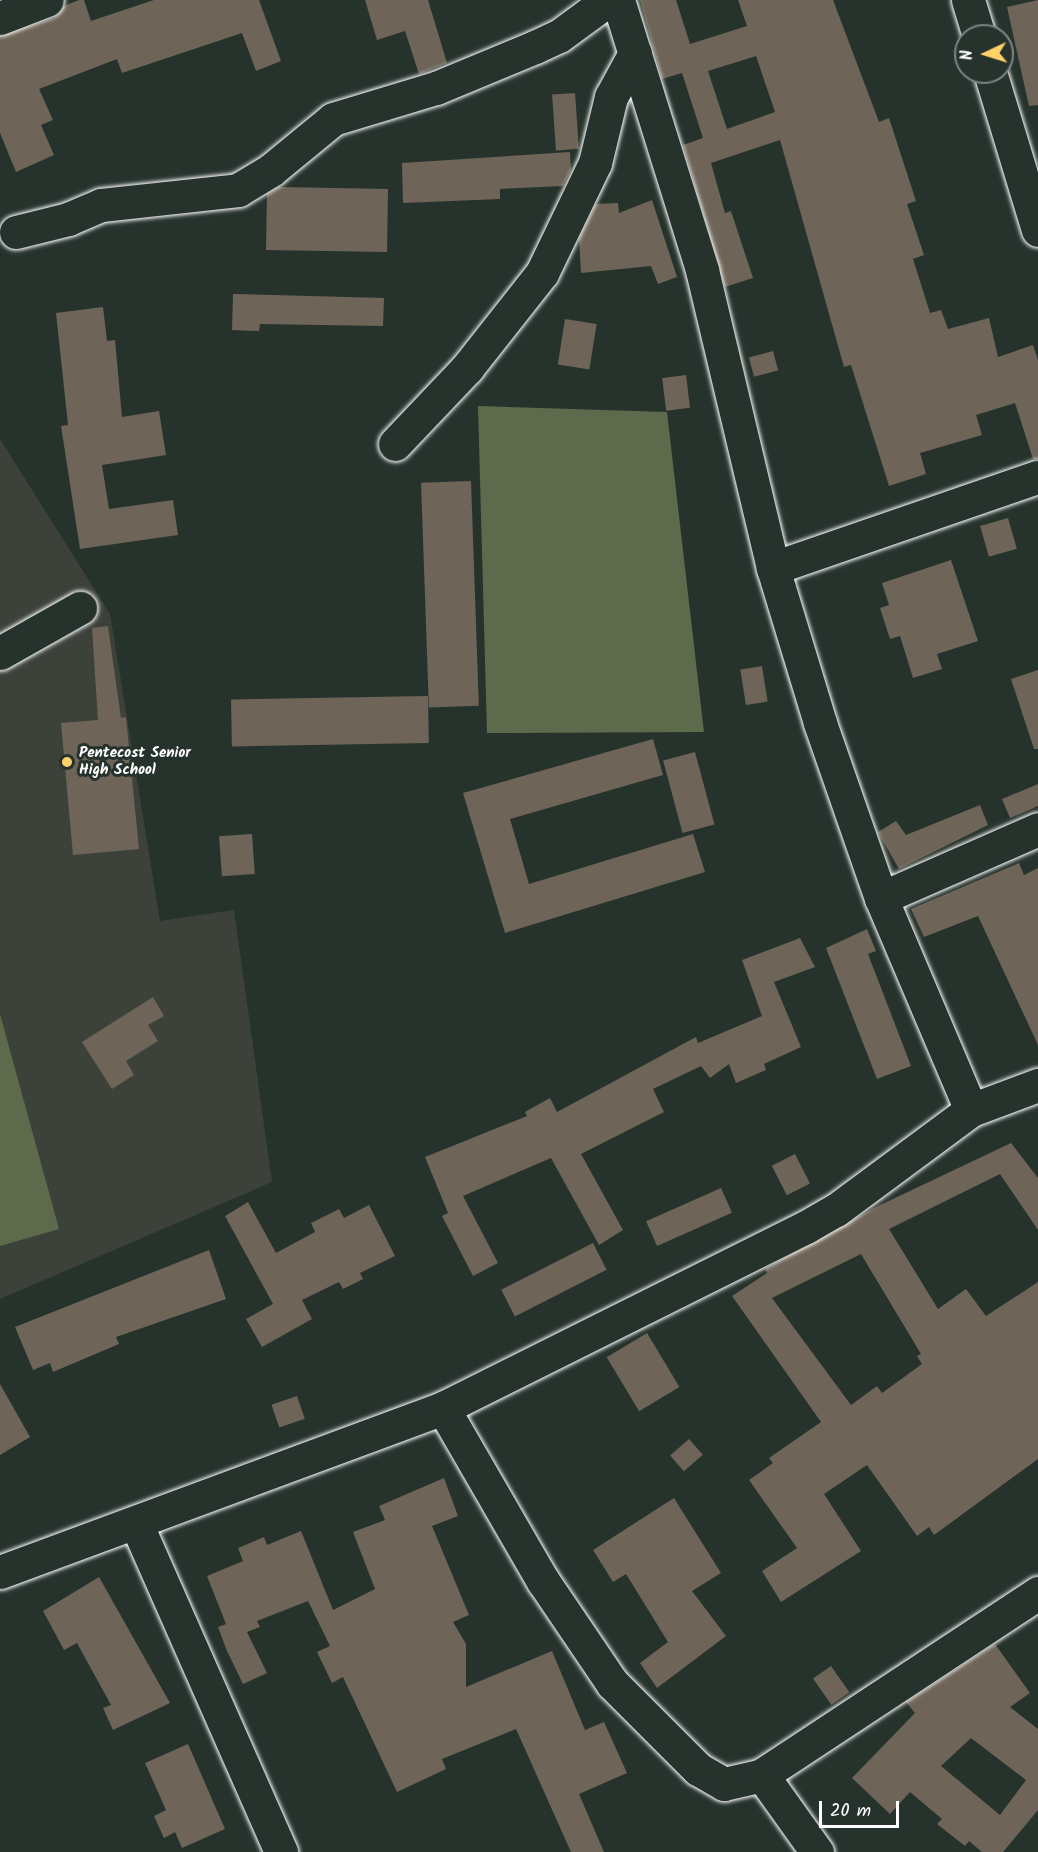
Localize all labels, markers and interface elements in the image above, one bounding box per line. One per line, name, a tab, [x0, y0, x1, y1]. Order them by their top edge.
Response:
north arrow	[954, 24, 1014, 84]
text: N	[955, 49, 980, 61]
place label: Pentecost Senior High School	[79, 744, 191, 779]
marker: Pentecost Senior High School	[60, 755, 74, 769]
scale bar	[822, 1789, 902, 1827]
text: 20 m	[830, 1797, 871, 1826]

